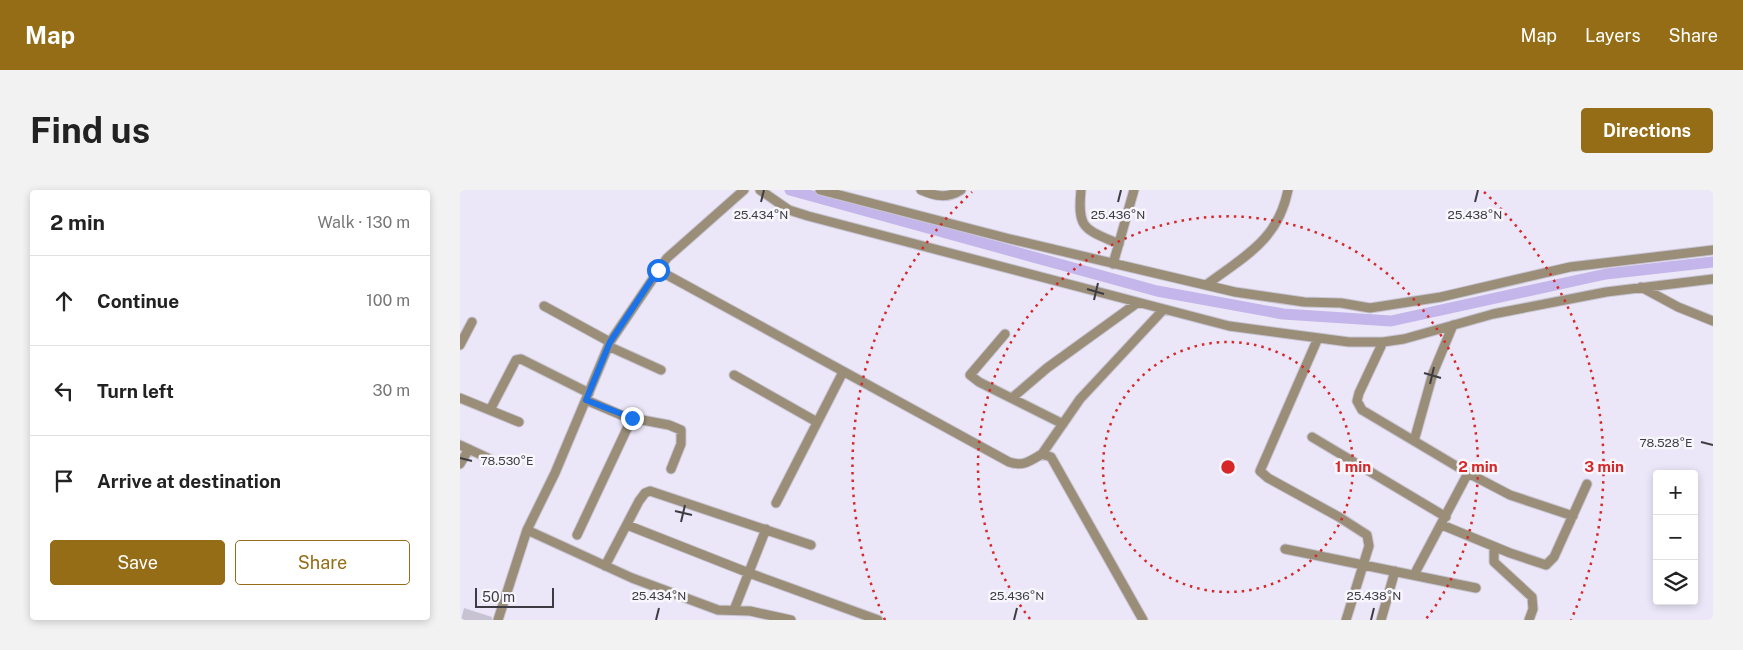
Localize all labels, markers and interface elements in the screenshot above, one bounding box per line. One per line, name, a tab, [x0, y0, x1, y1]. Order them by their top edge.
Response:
text: Map	[25, 21, 75, 49]
text: Map	[1521, 25, 1557, 46]
text: Layers	[1585, 25, 1641, 46]
text: Share	[1669, 25, 1718, 46]
button: Directions	[1581, 108, 1713, 153]
text: Find us	[30, 110, 150, 151]
text: 25.434°N	[734, 208, 788, 222]
text: 25.436°N	[1091, 208, 1145, 222]
text: 25.438°N	[1448, 208, 1502, 222]
text: 2 min	[50, 210, 105, 235]
text: Walk · 130 m	[317, 213, 410, 232]
route start	[647, 259, 670, 282]
icon: ahead	[50, 287, 78, 315]
text: Continue	[97, 290, 179, 312]
text: 100 m	[366, 291, 410, 310]
icon: left	[50, 377, 78, 405]
text: Turn left	[97, 380, 174, 402]
text: 30 m	[373, 381, 410, 400]
route end	[621, 407, 644, 430]
text: 78.528°E	[1639, 436, 1693, 450]
text: 78.530°E	[481, 454, 533, 468]
centre of rings	[1219, 458, 1237, 476]
text: 1 min	[1335, 458, 1371, 475]
text: 2 min	[1458, 458, 1498, 475]
text: 3 min	[1584, 458, 1624, 475]
icon: arrive	[50, 467, 78, 495]
text: Arrive at destination	[97, 470, 281, 492]
map controls	[1653, 470, 1698, 605]
button: +	[1653, 470, 1698, 515]
button: −	[1653, 515, 1698, 560]
button: Save	[50, 540, 225, 585]
button: Share	[235, 540, 410, 585]
button: layers	[1653, 560, 1698, 605]
scale bar	[475, 585, 554, 608]
text: 50 m	[482, 589, 515, 605]
text: 25.434°N	[632, 589, 686, 603]
text: 25.436°N	[990, 589, 1044, 603]
text: 25.438°N	[1347, 589, 1401, 603]

